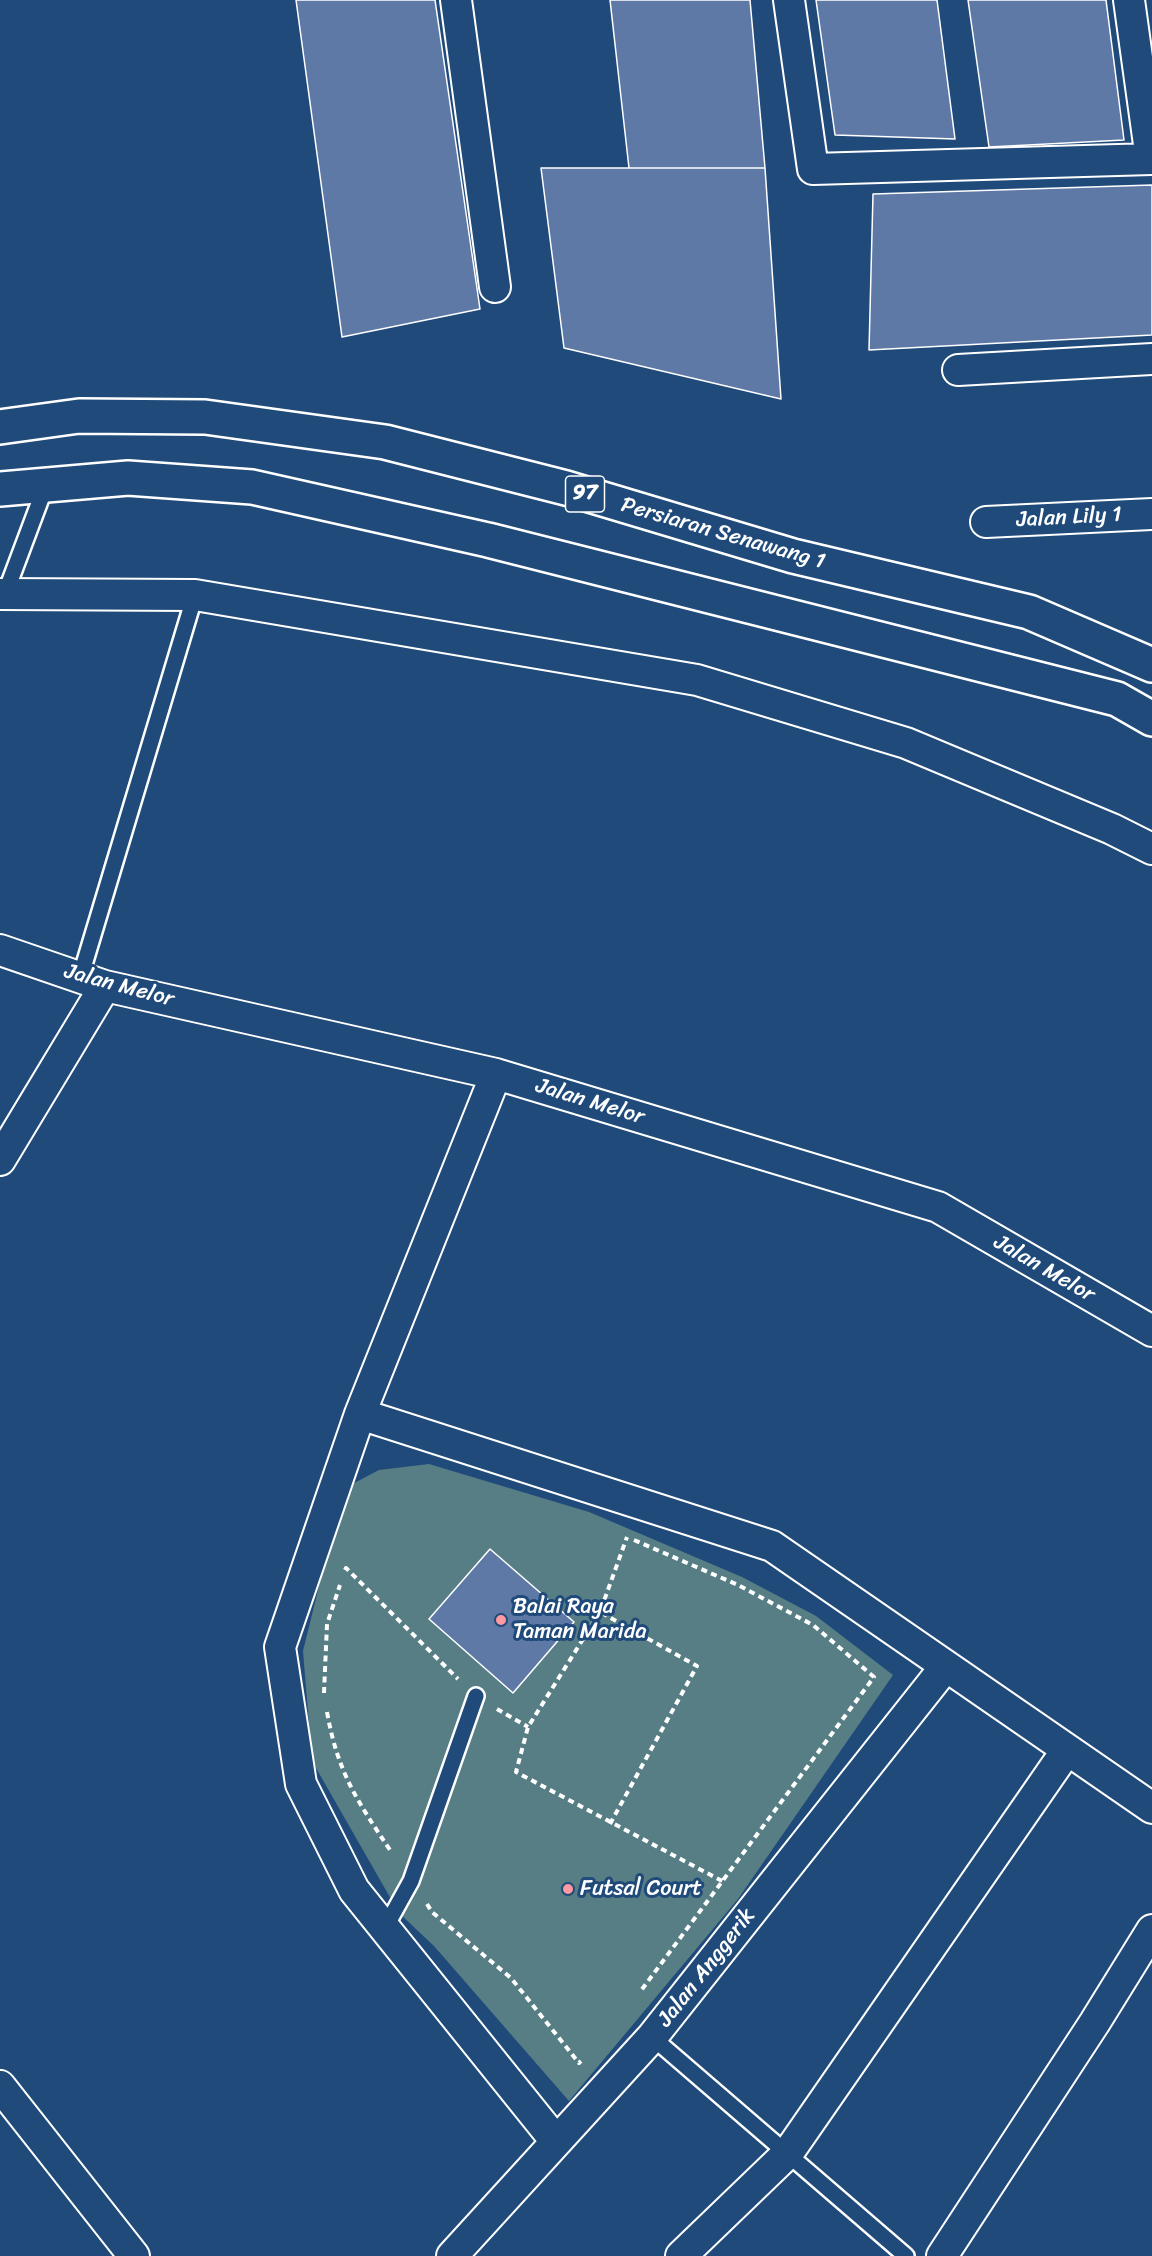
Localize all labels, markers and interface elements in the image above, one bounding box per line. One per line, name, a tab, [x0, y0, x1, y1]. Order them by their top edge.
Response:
road number: 97	[566, 476, 604, 512]
street label: Persiaran Senawang 1	[618, 492, 828, 576]
street label: Jalan Lily 1	[1016, 502, 1122, 534]
street label: Jalan Melor	[62, 959, 176, 1013]
street label: Jalan Melor	[533, 1073, 647, 1131]
street label: Jalan Melor	[989, 1230, 1099, 1308]
place label: Balai Raya Taman Marida	[513, 1594, 647, 1646]
marker: Balai Raya Taman Marida	[494, 1613, 508, 1627]
place label: Futsal Court	[580, 1876, 702, 1902]
marker: Futsal Court	[561, 1882, 575, 1896]
street label: Jalan Anggerik	[653, 1904, 761, 2032]

